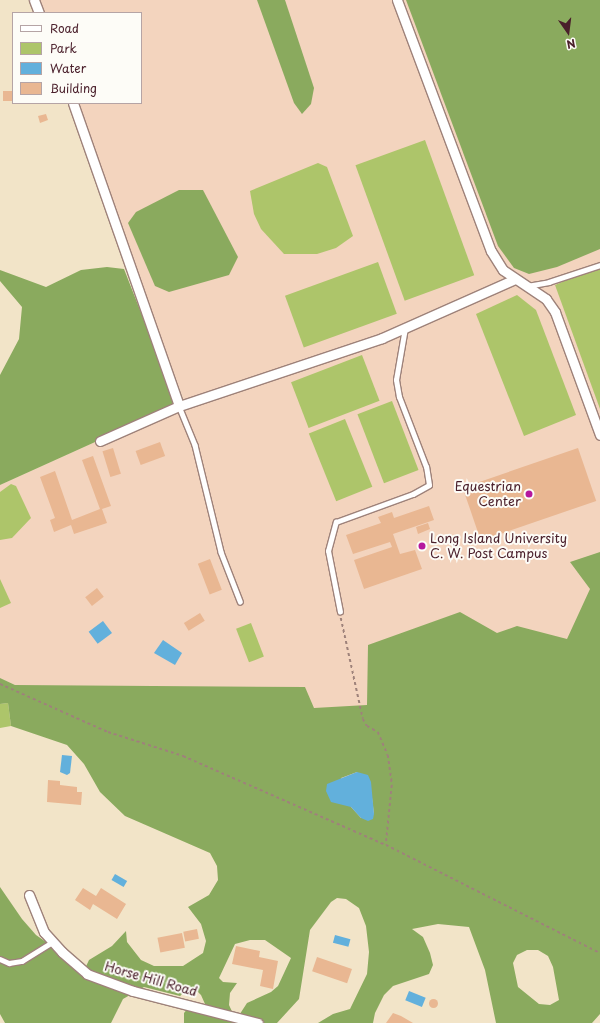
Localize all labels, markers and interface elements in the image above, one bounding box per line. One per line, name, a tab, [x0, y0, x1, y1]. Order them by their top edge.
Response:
legend	[12, 12, 142, 104]
north arrow	[548, 12, 588, 52]
text: Road	[50, 19, 79, 37]
text: N	[565, 35, 577, 53]
text: Park	[50, 39, 77, 57]
text: Water	[50, 59, 86, 77]
text: Building	[50, 79, 97, 97]
place label: Equestrian Center	[455, 479, 521, 510]
marker: Equestrian Center	[524, 489, 534, 499]
place label: Long Island University C. W. Post Campus	[430, 531, 567, 562]
marker: Long Island University C. W. Post Campus	[417, 541, 427, 551]
street label: Horse Hill Road	[102, 958, 200, 1000]

